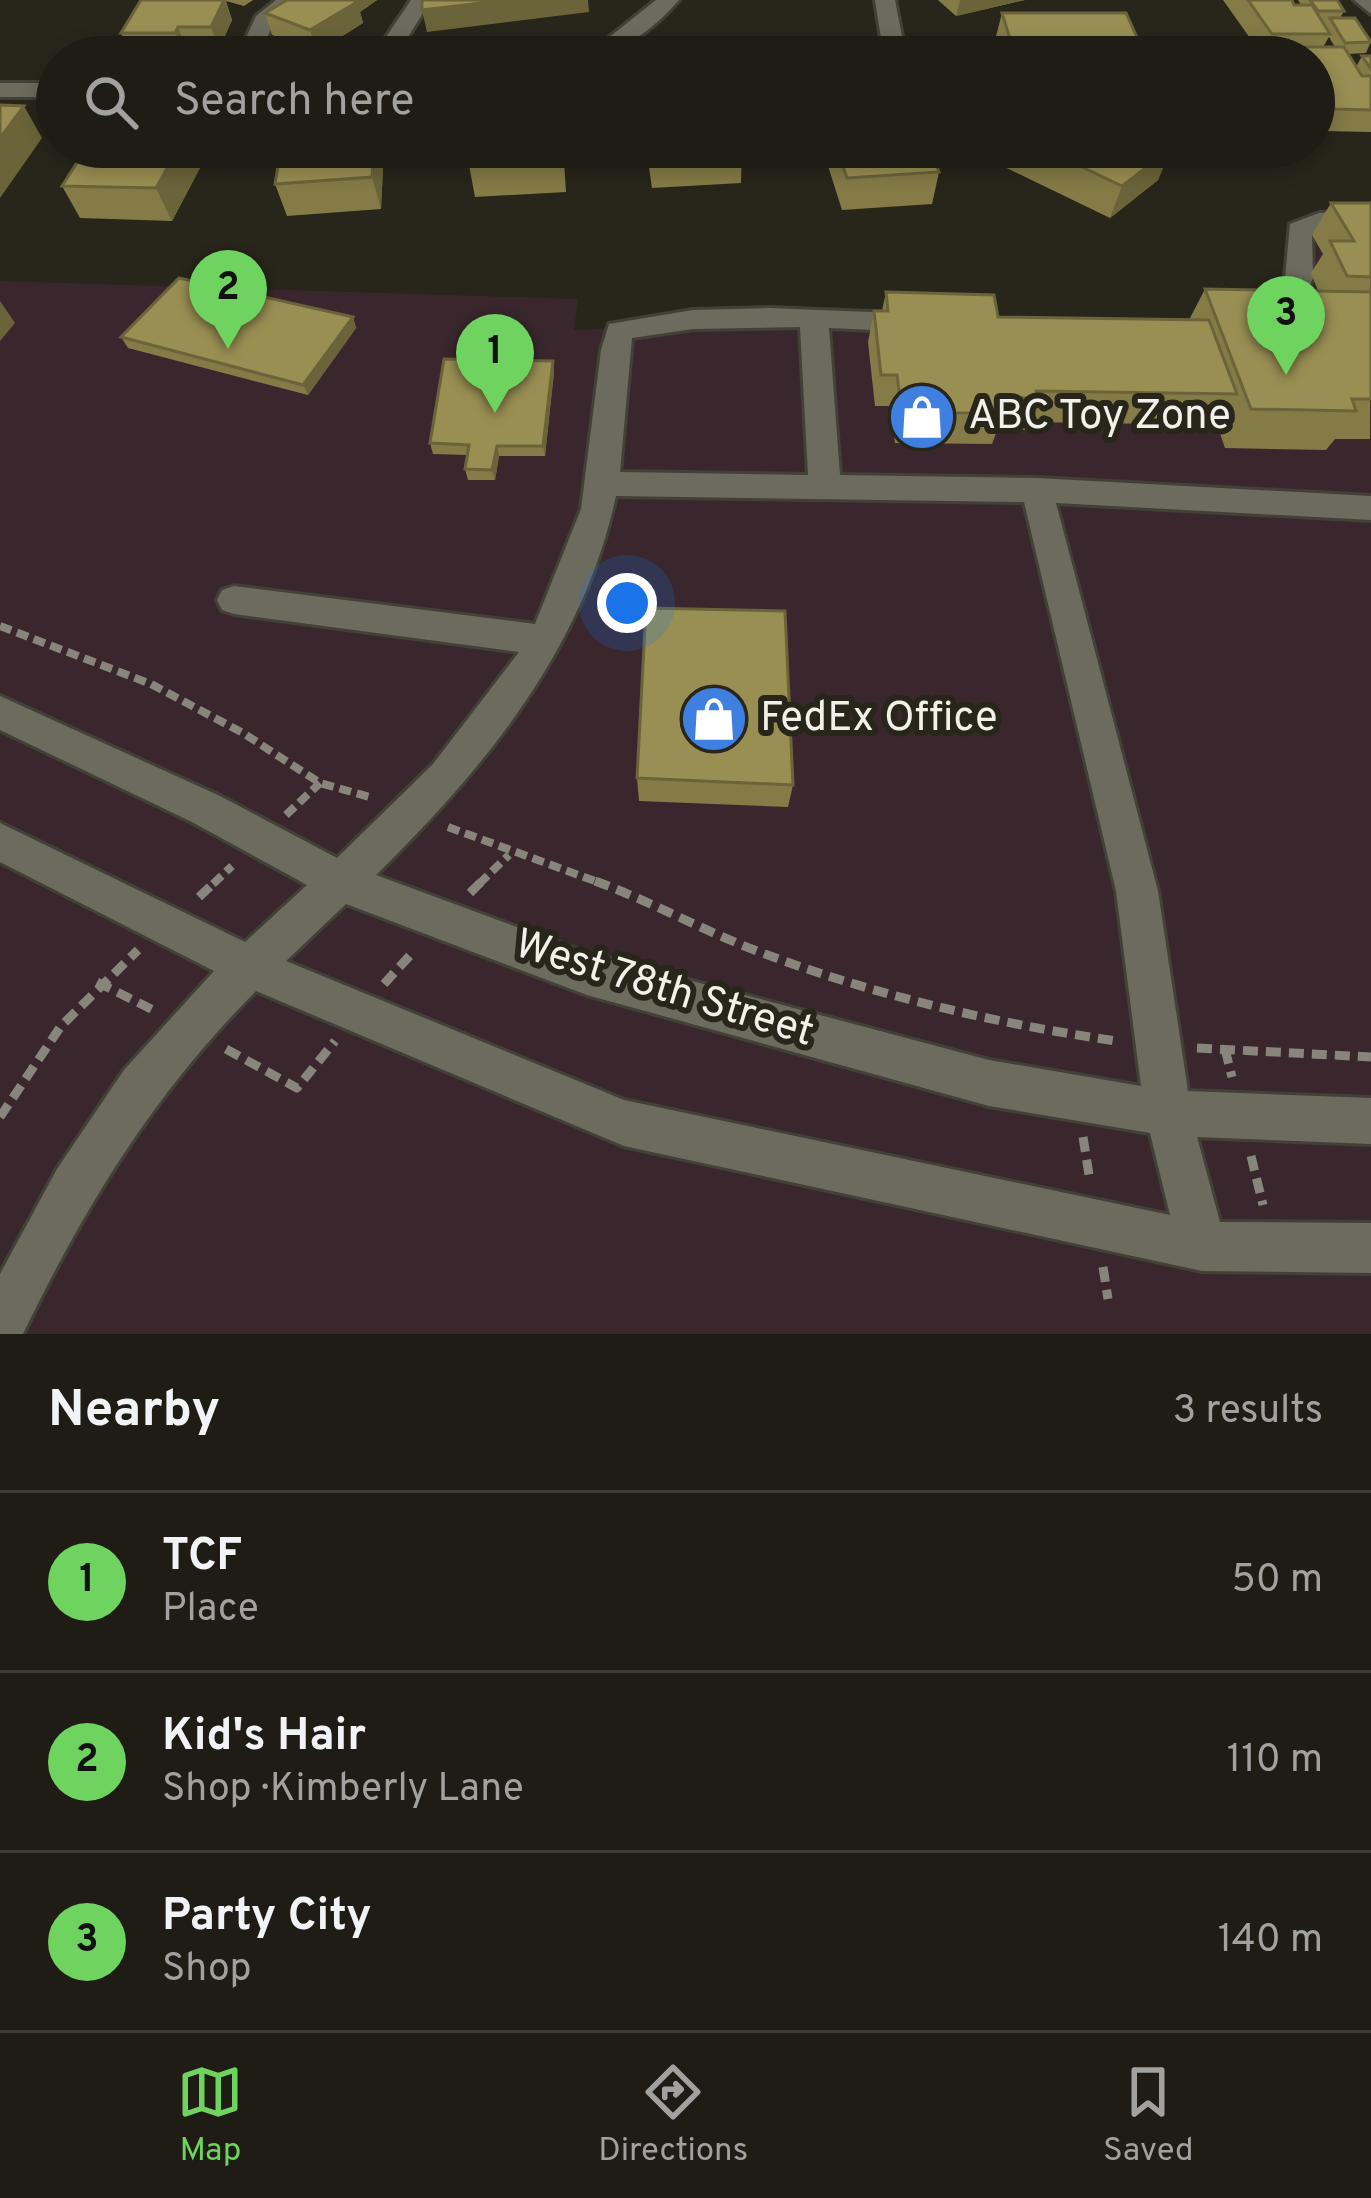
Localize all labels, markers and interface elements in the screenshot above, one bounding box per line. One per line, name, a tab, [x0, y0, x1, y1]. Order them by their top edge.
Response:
search box	[36, 36, 1335, 168]
icon: search	[78, 69, 144, 135]
text: Search here	[174, 74, 414, 131]
pin: 2	[189, 250, 267, 349]
pin: 3	[1247, 276, 1325, 375]
pin: 1	[456, 314, 534, 413]
shop icon: ABC Toy Zone	[887, 382, 957, 452]
place label: ABC Toy Zone	[968, 391, 1231, 444]
your location	[597, 573, 657, 633]
shop icon: FedEx Office	[679, 684, 749, 754]
place label: FedEx Office	[760, 693, 998, 746]
street label: West 78th Street	[508, 919, 820, 1061]
text: Nearby	[48, 1380, 220, 1445]
text: 3 results	[1173, 1388, 1323, 1437]
text: TCF	[162, 1529, 242, 1586]
text: 1	[79, 1557, 95, 1606]
text: 50 m	[1232, 1557, 1323, 1606]
text: Place	[162, 1586, 259, 1635]
text: Kid's Hair	[162, 1709, 366, 1766]
text: 2	[75, 1737, 99, 1786]
text: 110 m	[1227, 1737, 1323, 1786]
text: Shop · Kimberly Lane	[162, 1766, 524, 1815]
text: Party City	[162, 1889, 372, 1946]
text: 3	[75, 1917, 99, 1966]
text: 140 m	[1218, 1917, 1323, 1966]
text: Shop	[162, 1946, 252, 1995]
tab: Map	[177, 2059, 243, 2173]
tab: Directions	[598, 2059, 748, 2173]
tab: Saved	[1103, 2059, 1194, 2173]

